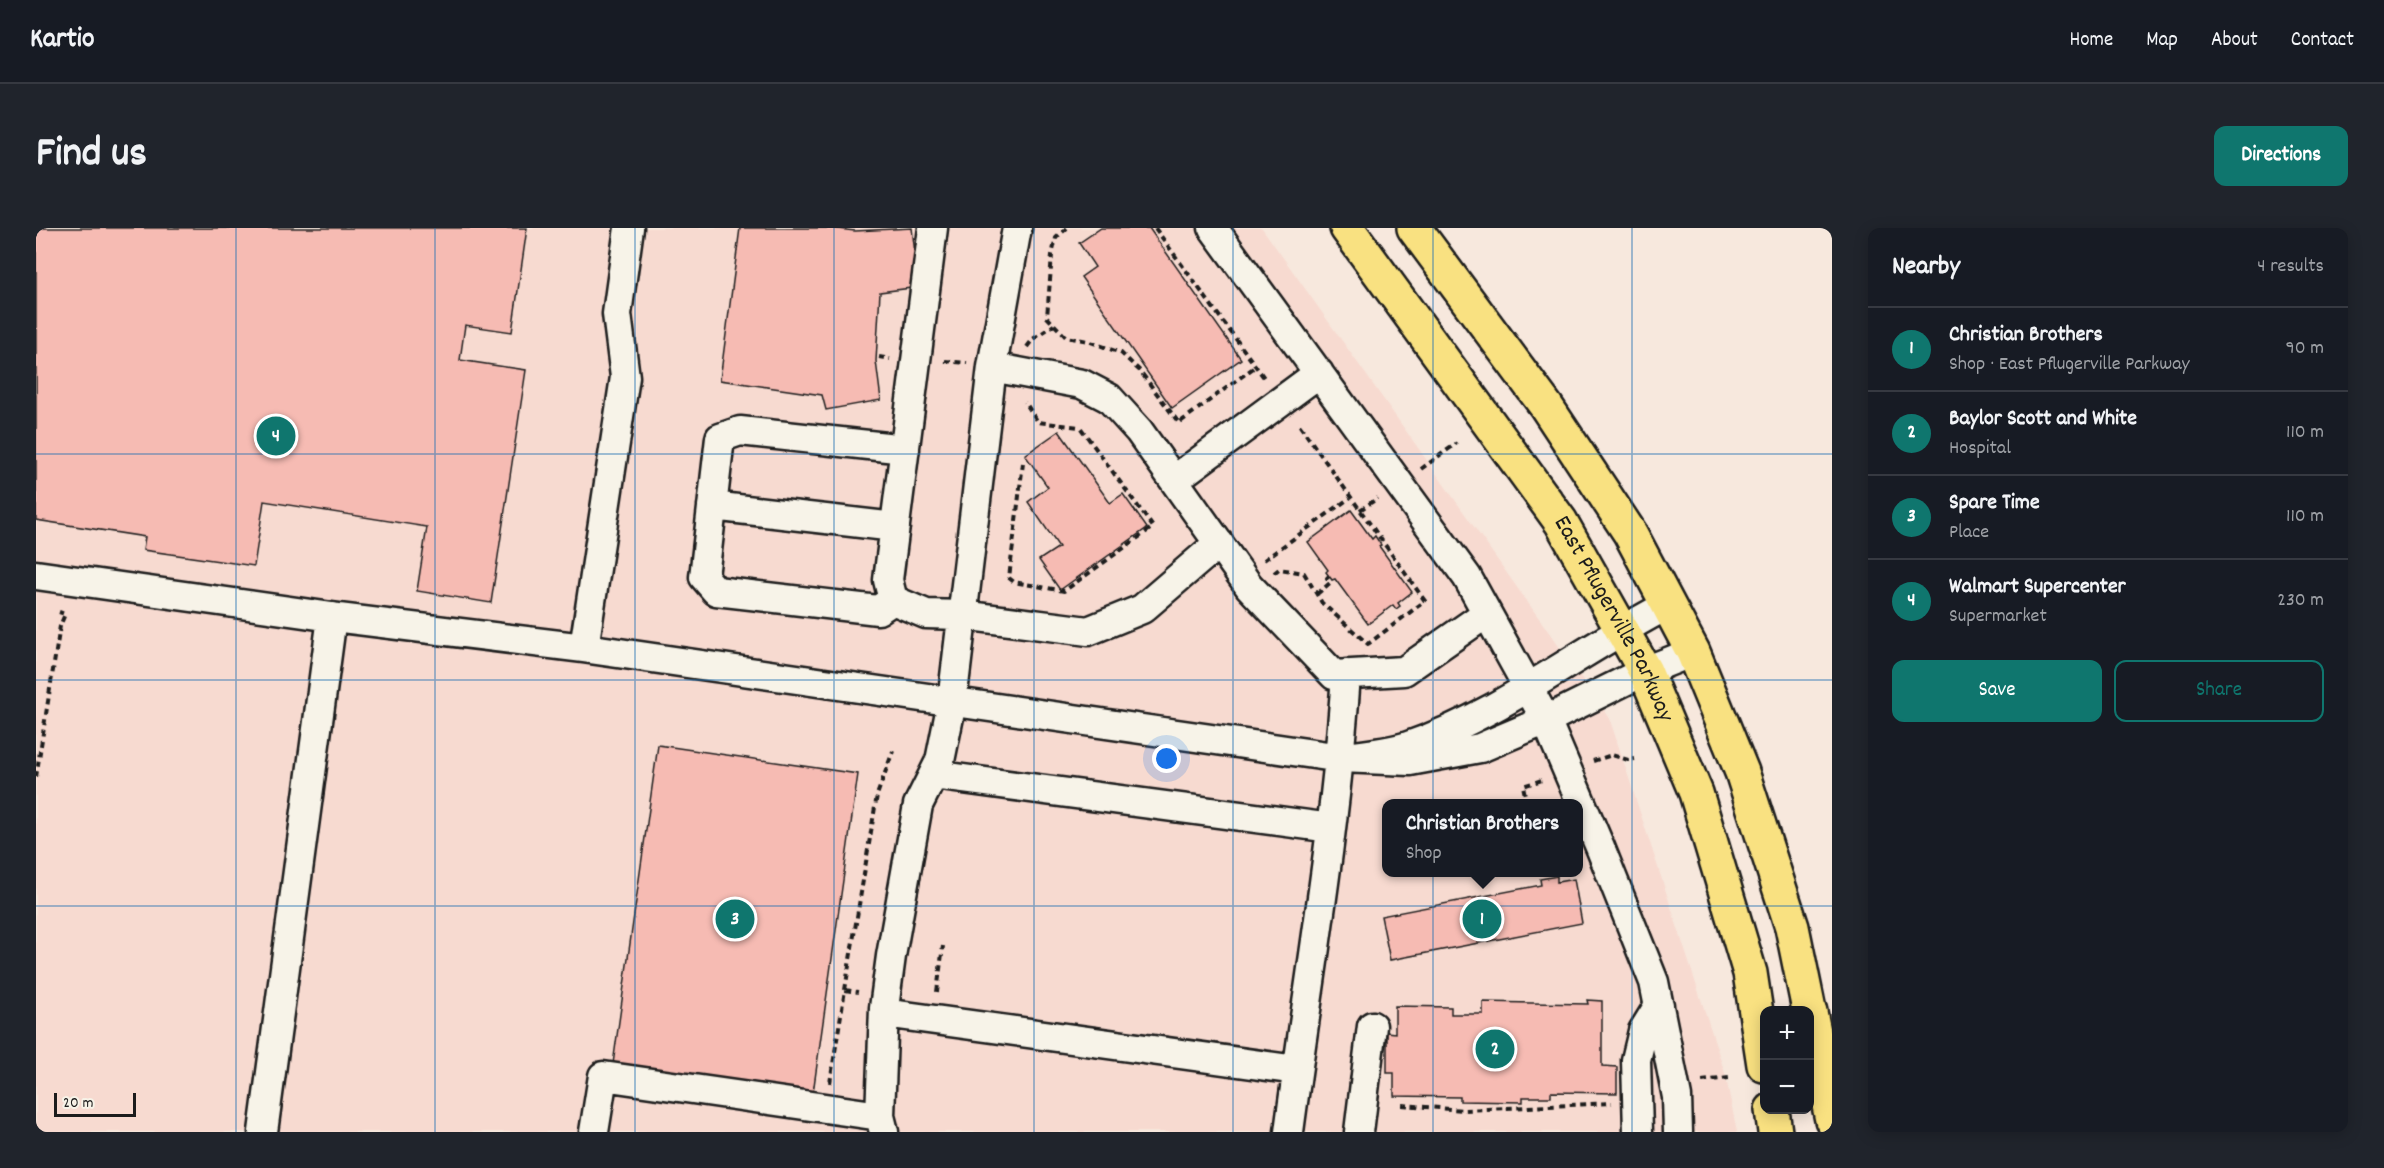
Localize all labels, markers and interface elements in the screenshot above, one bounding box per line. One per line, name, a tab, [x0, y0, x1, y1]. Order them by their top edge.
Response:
text: Kartio	[30, 21, 94, 61]
text: Home	[2069, 26, 2113, 56]
text: Map	[2146, 26, 2178, 56]
text: About	[2211, 26, 2258, 56]
text: Contact	[2291, 26, 2354, 56]
text: Find us	[36, 126, 147, 186]
button: Directions	[2214, 126, 2348, 186]
text: Nearby	[1892, 249, 1960, 286]
text: 4 results	[2257, 253, 2324, 281]
text: Christian Brothers	[1949, 320, 2103, 351]
text: 1	[1909, 335, 1914, 363]
text: 90 m	[2286, 335, 2324, 363]
text: Shop · East Pflugerville Parkway	[1949, 351, 2190, 379]
text: Baylor Scott and White	[1949, 404, 2137, 435]
pin: 4	[256, 414, 296, 458]
text: 2	[1907, 419, 1916, 447]
text: 110 m	[2286, 419, 2324, 447]
text: Hospital	[1949, 435, 2011, 463]
text: Spare Time	[1949, 488, 2040, 519]
text: 3	[1907, 503, 1916, 531]
text: 110 m	[2286, 503, 2324, 531]
street label: East Pflugerville Parkway	[1544, 510, 1682, 728]
text: Place	[1949, 519, 1989, 547]
text: Walmart Supercenter	[1949, 572, 2126, 603]
text: 4	[1907, 587, 1916, 615]
text: 230 m	[2277, 587, 2324, 615]
text: Supermarket	[1949, 603, 2047, 631]
button: Save	[1892, 660, 2102, 722]
button: Share	[2114, 660, 2324, 722]
your location	[1152, 744, 1181, 773]
popup	[1382, 799, 1583, 877]
text: Christian Brothers	[1406, 809, 1559, 840]
text: Shop	[1406, 840, 1442, 868]
pin: 3	[716, 896, 754, 942]
pin: 1	[1462, 896, 1502, 942]
map controls	[1760, 1006, 1814, 1114]
button: +	[1760, 1006, 1814, 1060]
pin: 2	[1476, 1026, 1514, 1072]
button: −	[1760, 1060, 1814, 1114]
scale bar	[54, 1090, 136, 1118]
text: 20 m	[63, 1092, 93, 1115]

